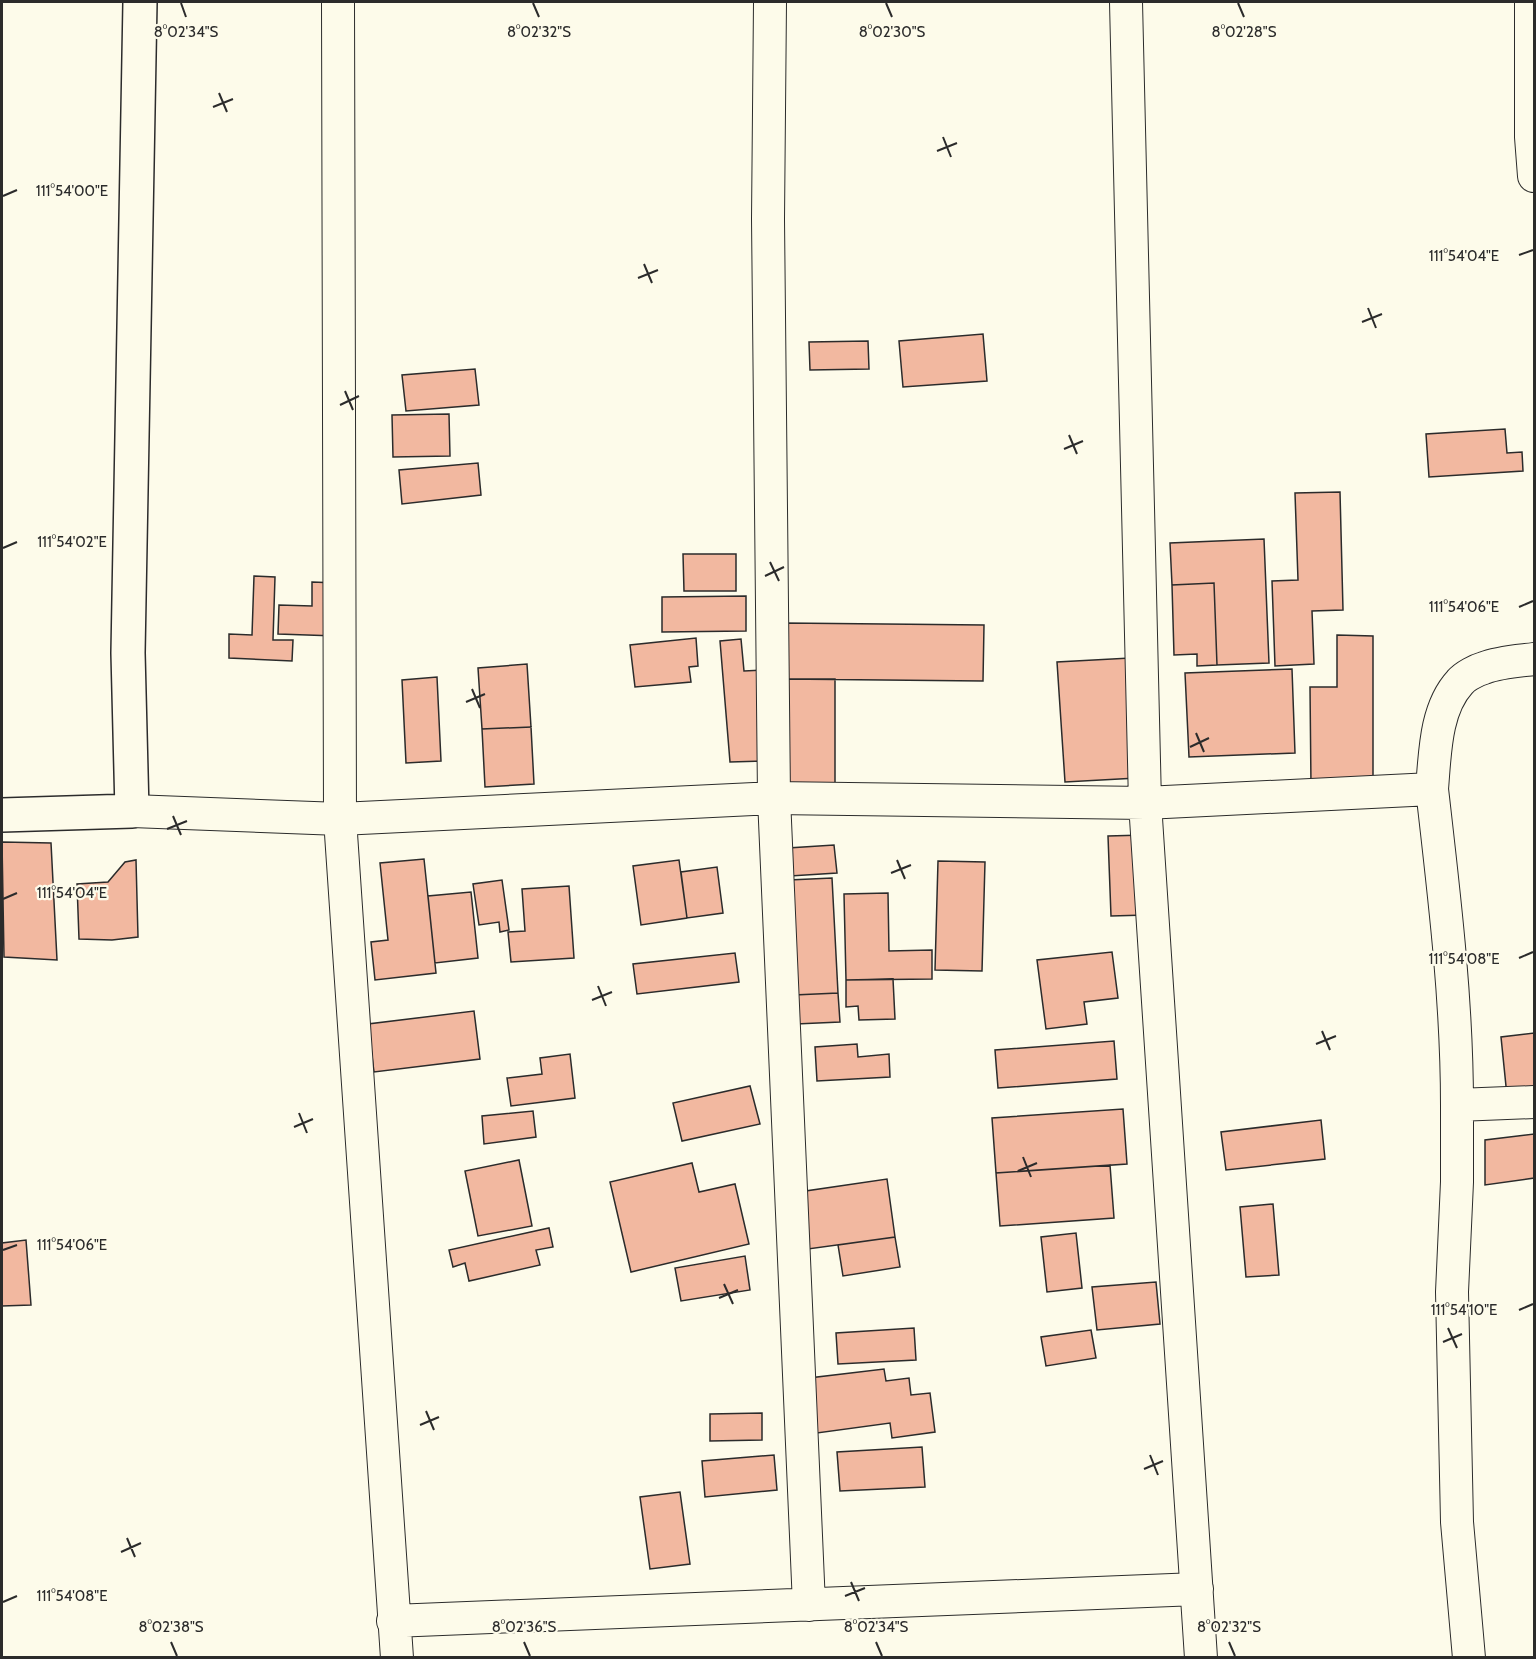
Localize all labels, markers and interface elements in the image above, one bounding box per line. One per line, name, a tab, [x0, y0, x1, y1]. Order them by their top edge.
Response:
text: 8°02'34"S	[154, 23, 219, 41]
text: 8°02'32"S	[507, 23, 571, 41]
text: 8°02'30"S	[859, 23, 926, 41]
text: 8°02'28"S	[1212, 23, 1277, 41]
text: 111°54'00"E	[36, 182, 108, 200]
text: 111°54'04"E	[1429, 247, 1499, 265]
text: 111°54'02"E	[37, 533, 107, 551]
text: 111°54'06"E	[1429, 598, 1499, 616]
text: 111°54'04"E	[37, 884, 107, 902]
text: 111°54'08"E	[1429, 950, 1499, 968]
text: 111°54'06"E	[37, 1236, 107, 1254]
text: 111°54'10"E	[1431, 1301, 1497, 1319]
text: 111°54'08"E	[37, 1587, 107, 1605]
text: 8°02'38"S	[138, 1618, 204, 1636]
text: 8°02'36"S	[492, 1618, 557, 1636]
text: 8°02'34"S	[844, 1618, 909, 1636]
text: 8°02'32"S	[1197, 1618, 1261, 1636]

